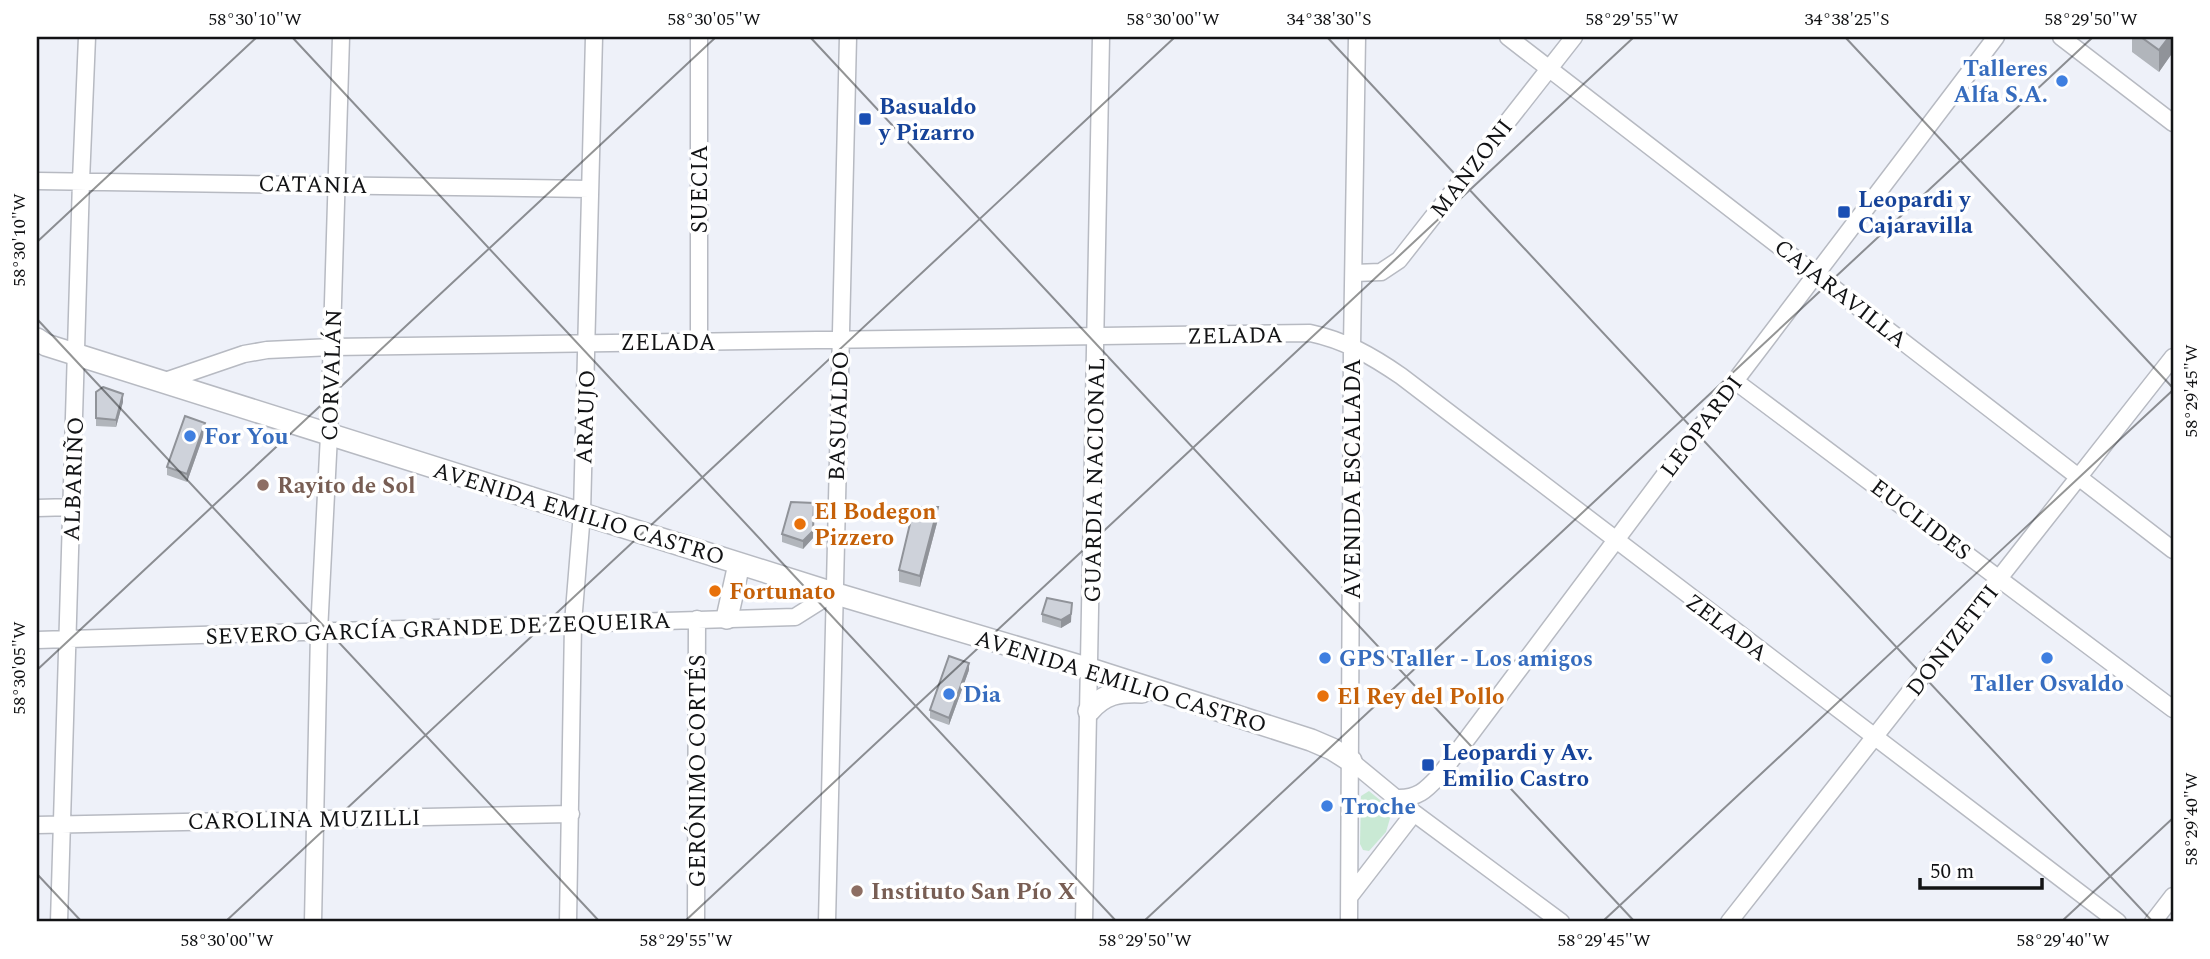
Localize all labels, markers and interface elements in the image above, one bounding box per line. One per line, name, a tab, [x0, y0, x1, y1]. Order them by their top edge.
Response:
text: 58°30'10"W	[208, 6, 302, 33]
text: 58°30'05"W	[667, 6, 761, 33]
text: 58°30'00"W	[1126, 6, 1220, 33]
text: 34°38'30"S	[1286, 6, 1372, 33]
text: 58°29'55"W	[1585, 6, 1679, 33]
text: 34°38'25"S	[1804, 6, 1890, 33]
text: 58°29'50"W	[2044, 6, 2138, 33]
place label: Talleres Alfa S.A.	[1953, 52, 2048, 113]
marker: Talleres Alfa S.A.	[2054, 73, 2070, 89]
place label: Basualdo y Pizarro	[878, 90, 976, 151]
marker: Basualdo y Pizarro	[857, 111, 873, 127]
street label: MANZONI	[1422, 112, 1522, 226]
street label: SUECIA	[683, 145, 718, 233]
street label: CATANIA	[258, 167, 368, 204]
place label: Leopardi y Cajaravilla	[1858, 183, 1973, 244]
text: 58°30'10"W	[6, 193, 33, 287]
marker: Leopardi y Cajaravilla	[1836, 204, 1852, 220]
street label: CAJARAVILLA	[1766, 231, 1914, 358]
street label: CORVALÁN	[313, 309, 352, 442]
street label: ZELADA	[1187, 318, 1283, 355]
street label: ZELADA	[620, 326, 716, 361]
text: 58°29'45"W	[2178, 344, 2205, 438]
street label: BASUALDO	[820, 350, 859, 482]
street label: GUARDIA NACIONAL	[1076, 357, 1115, 603]
street label: AVENIDA ESCALADA	[1336, 358, 1371, 600]
street label: LEOPARDI	[1652, 368, 1752, 485]
street label: ARAUJO	[567, 369, 606, 465]
street label: ALBARIÑO	[55, 416, 94, 542]
place label: For You	[204, 420, 289, 455]
marker: For You	[182, 428, 198, 444]
street label: AVENIDA EMILIO CASTRO	[428, 453, 729, 576]
place label: Rayito de Sol	[277, 469, 416, 504]
street label: EUCLIDES	[1862, 471, 1978, 570]
marker: Rayito de Sol	[255, 477, 271, 493]
place label: El Bodegon Pizzero	[814, 495, 936, 556]
marker: El Bodegon Pizzero	[792, 516, 808, 532]
place label: Fortunato	[729, 575, 835, 610]
street label: DONIZETTI	[1898, 577, 2008, 704]
marker: Fortunato	[707, 583, 723, 599]
street label: ZELADA	[1677, 585, 1775, 671]
street label: SEVERO GARCÍA GRANDE DE ZEQUEIRA	[205, 604, 671, 655]
text: 58°30'05"W	[6, 621, 33, 715]
street label: AVENIDA EMILIO CASTRO	[970, 621, 1271, 744]
place label: GPS Taller - Los amigos	[1339, 642, 1593, 677]
marker: GPS Taller - Los amigos	[1317, 650, 1333, 666]
marker: Taller Osvaldo	[2039, 650, 2055, 666]
street label: GERÓNIMO CORTÉS	[681, 655, 716, 887]
place label: Taller Osvaldo	[1970, 667, 2124, 702]
place label: Dia	[963, 678, 1001, 713]
place label: El Rey del Pollo	[1337, 680, 1505, 715]
marker: Dia	[941, 686, 957, 702]
marker: El Rey del Pollo	[1315, 688, 1331, 704]
place label: Leopardi y Av. Emilio Castro	[1442, 736, 1593, 797]
marker: Leopardi y Av. Emilio Castro	[1420, 757, 1436, 773]
text: 58°29'40"W	[2178, 772, 2205, 866]
place label: Troche	[1341, 790, 1416, 825]
marker: Troche	[1319, 798, 1335, 814]
street label: CAROLINA MUZILLI	[187, 801, 421, 840]
scale bar	[1920, 847, 2042, 891]
text: 50 m	[1930, 856, 1974, 888]
place label: Instituto San Pío X	[871, 875, 1076, 910]
marker: Instituto San Pío X	[849, 883, 865, 899]
text: 58°30'00"W	[180, 927, 274, 954]
text: 58°29'55"W	[639, 927, 733, 954]
text: 58°29'50"W	[1098, 927, 1192, 954]
text: 58°29'45"W	[1557, 927, 1651, 954]
text: 58°29'40"W	[2016, 927, 2110, 954]

